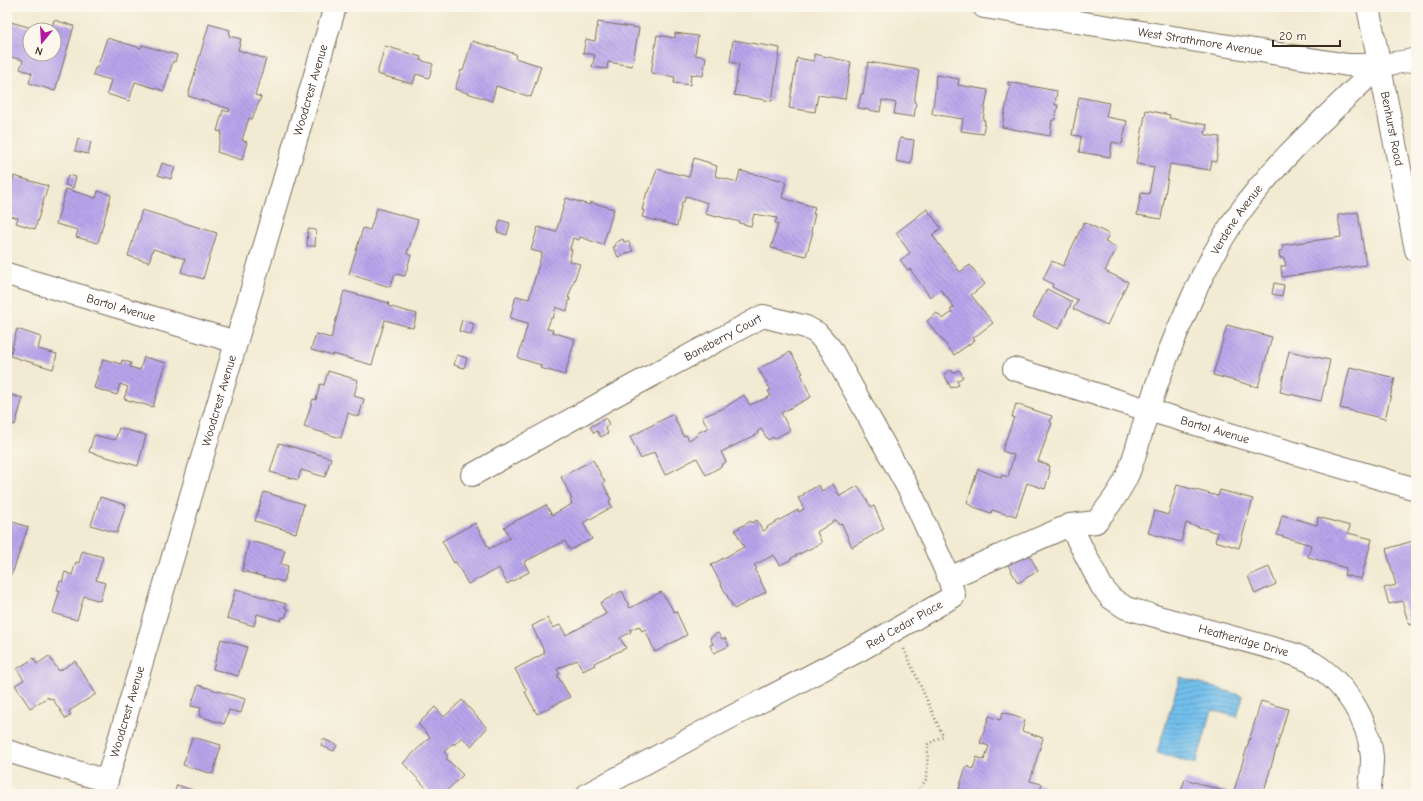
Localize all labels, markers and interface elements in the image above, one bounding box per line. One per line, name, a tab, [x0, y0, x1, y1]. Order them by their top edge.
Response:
north arrow	[22, 22, 62, 62]
scale bar	[1273, 22, 1340, 48]
street label: West Strathmore Avenue	[1137, 25, 1264, 58]
text: 20 m	[1279, 29, 1307, 43]
street label: Woodcrest Avenue	[290, 43, 331, 137]
text: N	[34, 44, 44, 58]
street label: Benhurst Road	[1378, 90, 1406, 167]
street label: Verdene Avenue	[1208, 182, 1265, 257]
street label: Bartol Avenue	[85, 291, 157, 325]
street label: Baneberry Court	[682, 311, 764, 364]
street label: Woodcrest Avenue	[199, 353, 239, 448]
street label: Bartol Avenue	[1179, 413, 1251, 447]
street label: Red Cedar Place	[864, 597, 945, 652]
street label: Heatheridge Drive	[1197, 621, 1290, 659]
street label: Woodcrest Avenue	[107, 664, 147, 759]

